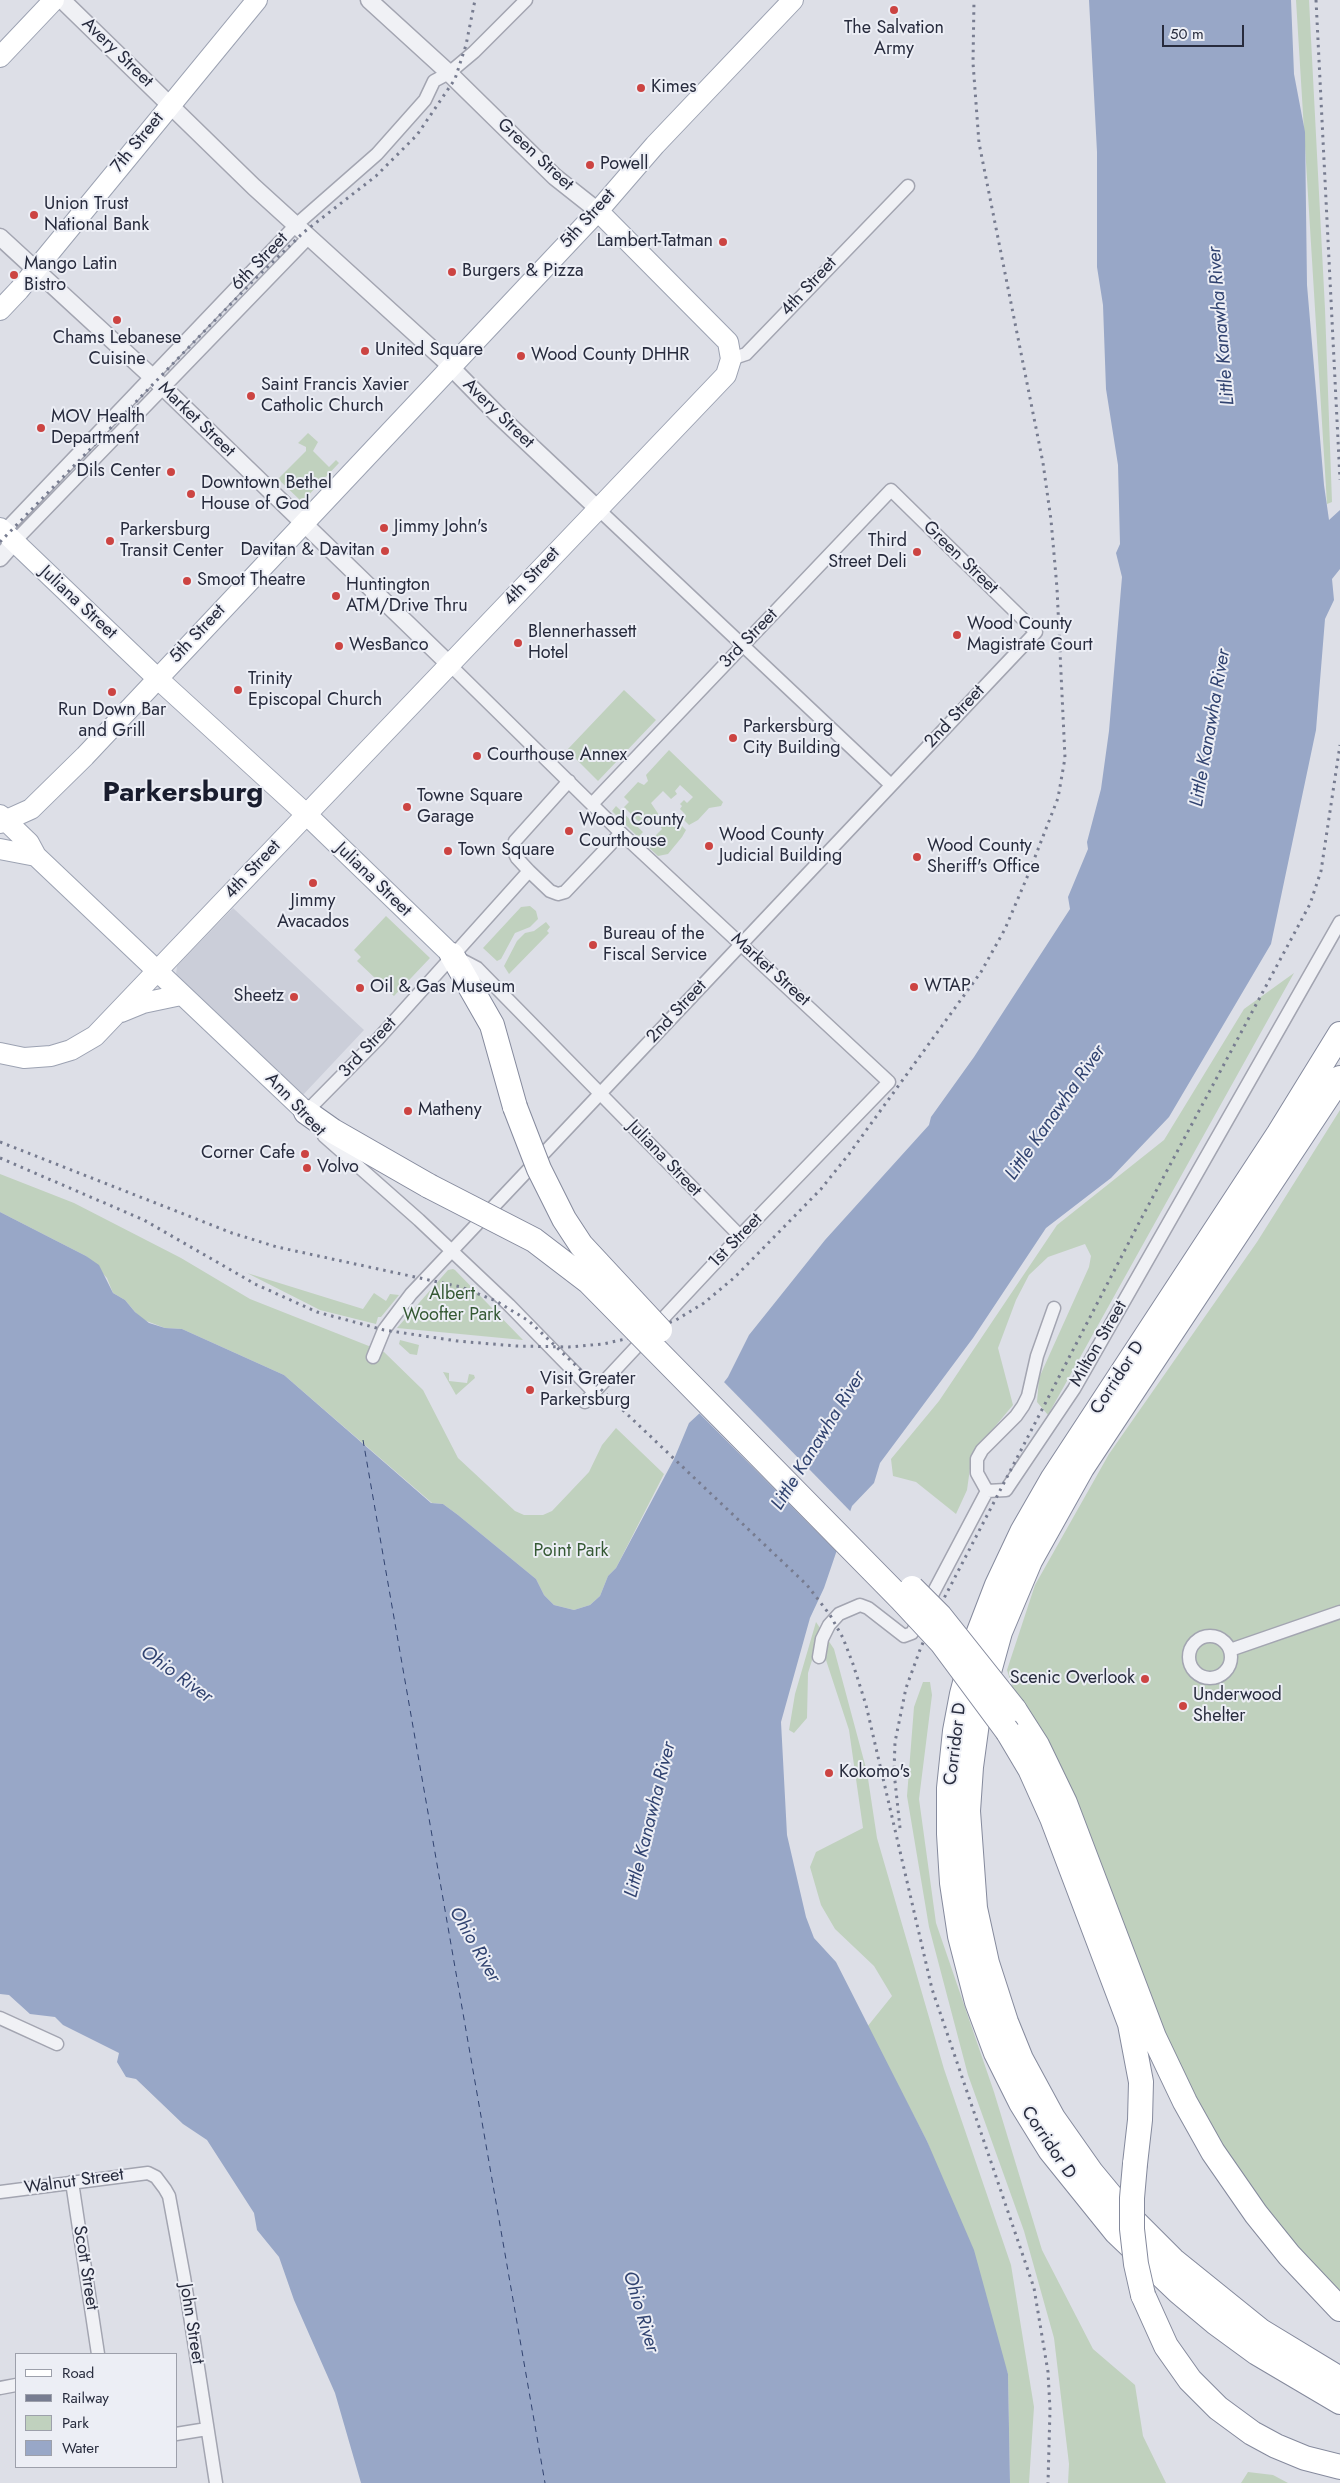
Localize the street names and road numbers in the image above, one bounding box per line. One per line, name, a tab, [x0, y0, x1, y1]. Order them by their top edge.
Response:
street label: Avery Street	[77, 14, 157, 92]
street label: 7th Street	[107, 108, 169, 178]
street label: Green Street	[492, 114, 578, 196]
street label: 5th Street	[556, 185, 620, 253]
street label: 6th Street	[227, 228, 293, 296]
street label: 4th Street	[776, 253, 842, 321]
street label: Avery Street	[458, 375, 538, 453]
street label: Market Street	[153, 378, 239, 462]
street label: Green Street	[918, 517, 1002, 599]
street label: 4th Street	[499, 543, 565, 611]
street label: Juliana Street	[35, 562, 121, 644]
street label: 5th Street	[165, 600, 231, 668]
street label: 3rd Street	[715, 605, 783, 673]
street label: 2nd Street	[920, 681, 990, 753]
street label: 4th Street	[220, 836, 286, 904]
street label: Juliana Street	[330, 838, 416, 922]
street label: Market Street	[726, 929, 814, 1011]
street label: 2nd Street	[642, 976, 712, 1048]
street label: 3rd Street	[335, 1013, 401, 1083]
street label: Ann Street	[260, 1069, 330, 1141]
street label: Juliana Street	[622, 1116, 706, 1202]
street label: 1st Street	[705, 1209, 767, 1273]
street label: Milton Street	[1066, 1297, 1132, 1391]
street label: Corridor D	[1086, 1337, 1150, 1419]
street label: Corridor D	[940, 1701, 972, 1787]
street label: Corridor D	[1016, 2103, 1080, 2183]
street label: Walnut Street	[23, 2164, 125, 2200]
street label: Scott Street	[68, 2224, 102, 2312]
street label: John Street	[174, 2282, 208, 2366]

